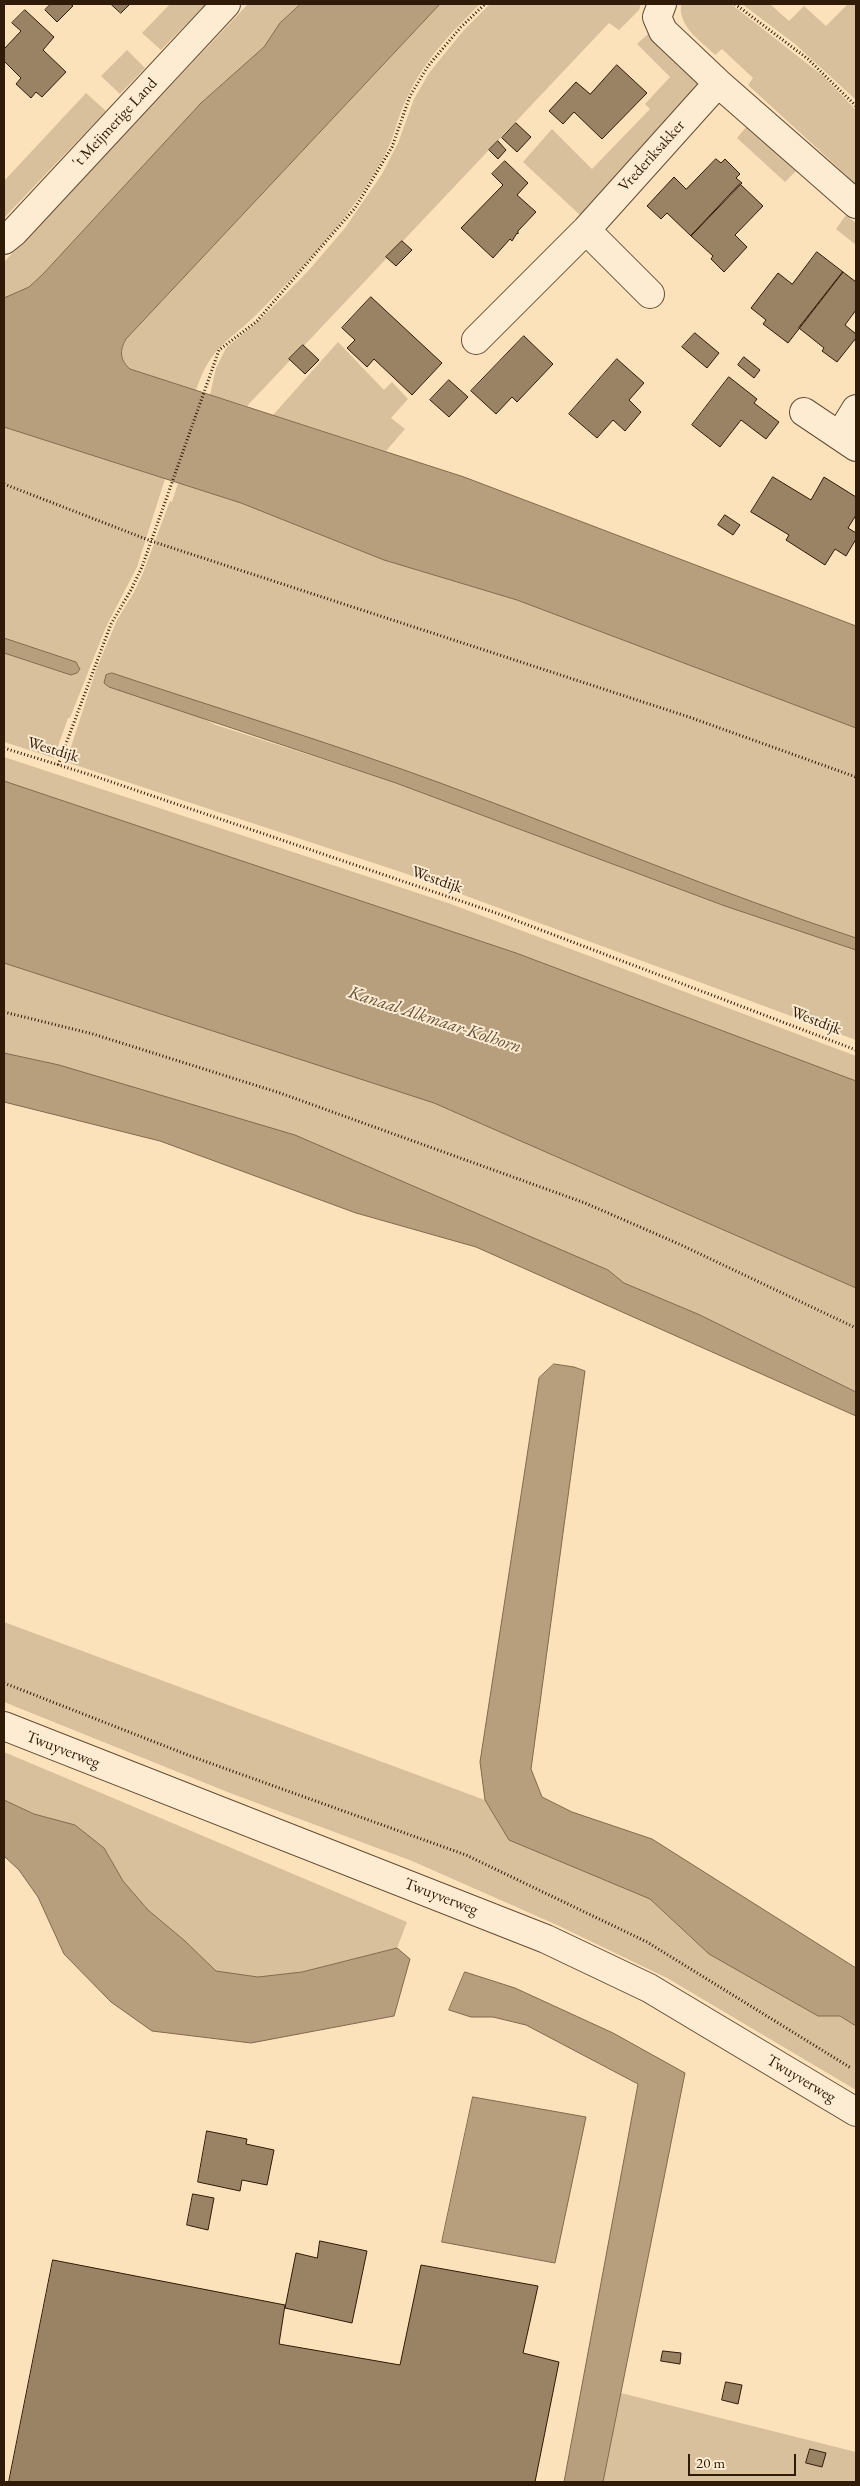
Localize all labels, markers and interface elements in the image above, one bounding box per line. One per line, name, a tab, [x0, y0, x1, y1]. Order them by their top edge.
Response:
street label: 't Meijmerige Land	[68, 74, 162, 172]
street label: Vrederiksakker	[615, 116, 689, 196]
street label: Westdijk	[25, 733, 81, 767]
street label: Westdijk	[409, 862, 465, 898]
water label: Kanaal Alkmaar-Kolhorn	[346, 982, 524, 1058]
street label: Westdijk	[788, 1003, 844, 1039]
street label: Twuyverweg	[23, 1727, 103, 1773]
street label: Twuyverweg	[401, 1874, 481, 1920]
street label: Twuyverweg	[763, 2051, 839, 2107]
scale bar	[690, 2444, 798, 2476]
text: 20 m	[696, 2453, 725, 2472]

